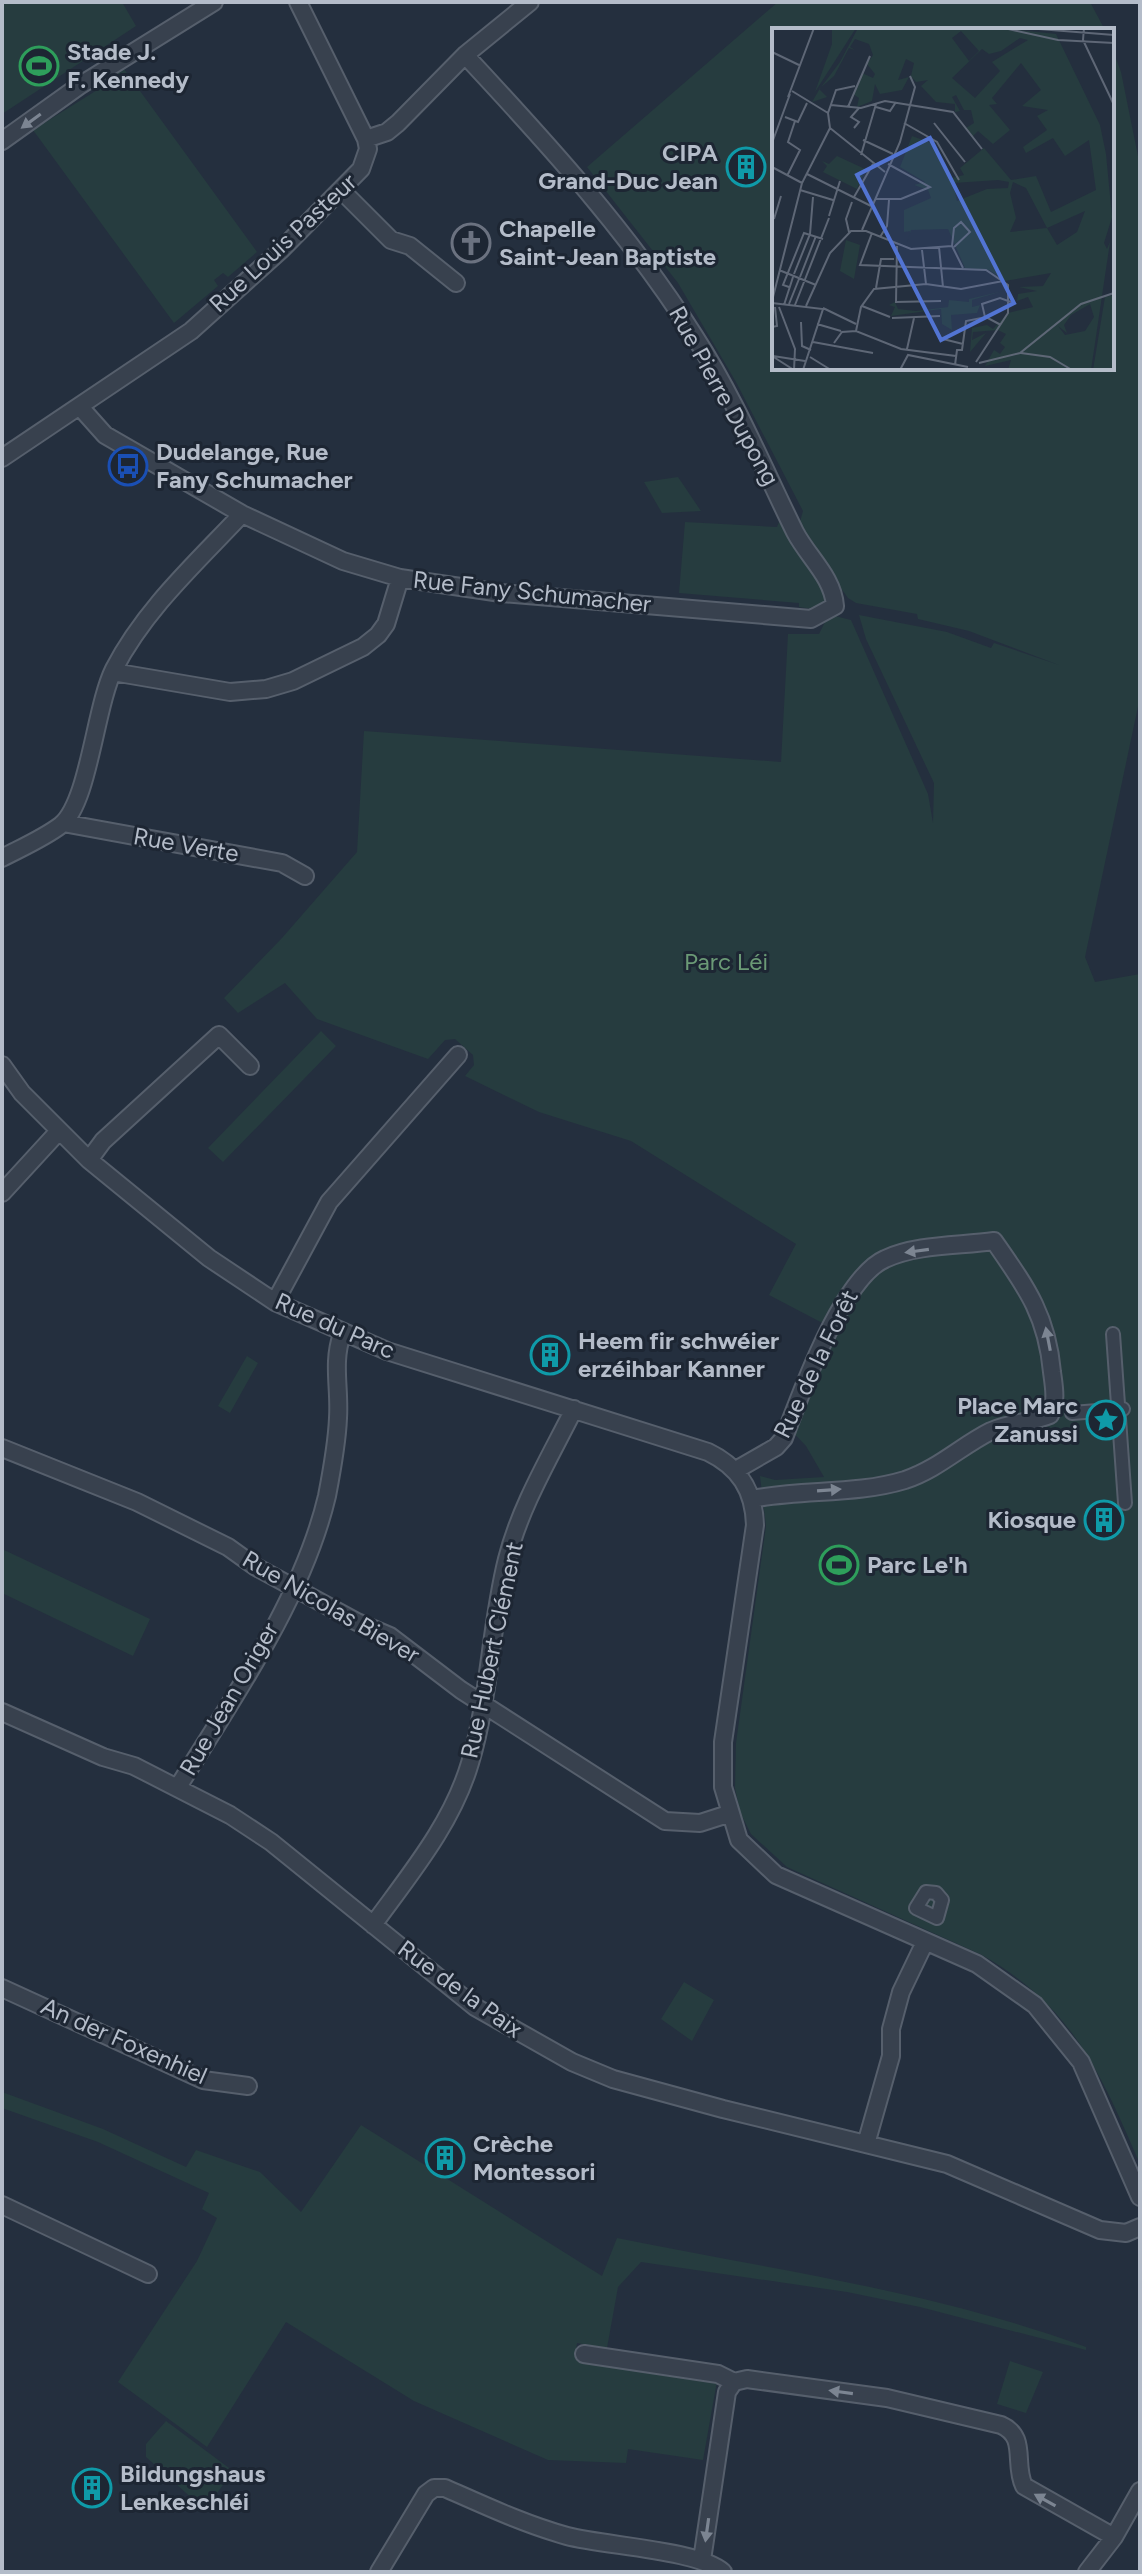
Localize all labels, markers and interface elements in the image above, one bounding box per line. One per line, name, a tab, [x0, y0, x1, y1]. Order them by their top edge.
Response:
inset map	[772, 28, 1114, 370]
place label: Stade J. F. Kennedy	[67, 37, 189, 94]
sports icon: Stade J. F. Kennedy	[18, 45, 60, 87]
one-way arrow	[21, 112, 41, 128]
place label: CIPA Grand-Duc Jean	[538, 138, 718, 195]
building icon: CIPA Grand-Duc Jean	[725, 146, 767, 188]
street label: Rue Louis Pasteur	[203, 167, 362, 318]
place label: Chapelle Saint-Jean Baptiste	[499, 214, 716, 271]
church icon: Chapelle Saint-Jean Baptiste	[450, 222, 492, 264]
street label: Rue Pierre Dupong	[663, 301, 786, 491]
place label: Dudelange, Rue Fany Schumacher	[156, 437, 353, 494]
bus stop icon: Dudelange, Rue Fany Schumacher	[107, 445, 149, 487]
street label: Rue Fany Schumacher	[412, 565, 652, 618]
street label: Rue Verte	[131, 821, 241, 868]
park label: Parc Léi	[684, 947, 768, 976]
one-way arrow	[904, 1245, 929, 1258]
street label: Rue de la Forêt	[767, 1285, 864, 1443]
street label: Rue du Parc	[271, 1286, 399, 1365]
place label: Heem fir schwéier erzéihbar Kanner	[578, 1326, 779, 1383]
one-way arrow	[1041, 1326, 1054, 1351]
building icon: Heem fir schwéier erzéihbar Kanner	[529, 1334, 571, 1376]
place label: Place Marc Zanussi	[957, 1391, 1078, 1448]
place icon: Place Marc Zanussi	[1085, 1399, 1127, 1441]
one-way arrow	[817, 1483, 842, 1496]
building icon: Kiosque	[1083, 1499, 1125, 1541]
place label: Kiosque	[987, 1505, 1076, 1534]
street label: Rue Hubert Clément	[454, 1539, 529, 1761]
street label: Rue Nicolas Biever	[238, 1544, 425, 1669]
sports icon: Parc Le'h	[818, 1544, 860, 1586]
place label: Parc Le'h	[867, 1550, 968, 1579]
street label: Rue Jean Origer	[173, 1617, 284, 1781]
street label: Rue de la Paix	[392, 1934, 529, 2044]
street label: An der Foxenhiel	[37, 1991, 212, 2090]
place label: Crèche Montessori	[473, 2129, 596, 2186]
building icon: Crèche Montessori	[424, 2137, 466, 2179]
one-way arrow	[828, 2385, 853, 2398]
place label: Bildungshaus Lenkeschléi	[120, 2459, 265, 2516]
building icon: Bildungshaus Lenkeschléi	[71, 2467, 113, 2509]
one-way arrow	[1034, 2493, 1057, 2506]
one-way arrow	[700, 2518, 713, 2543]

